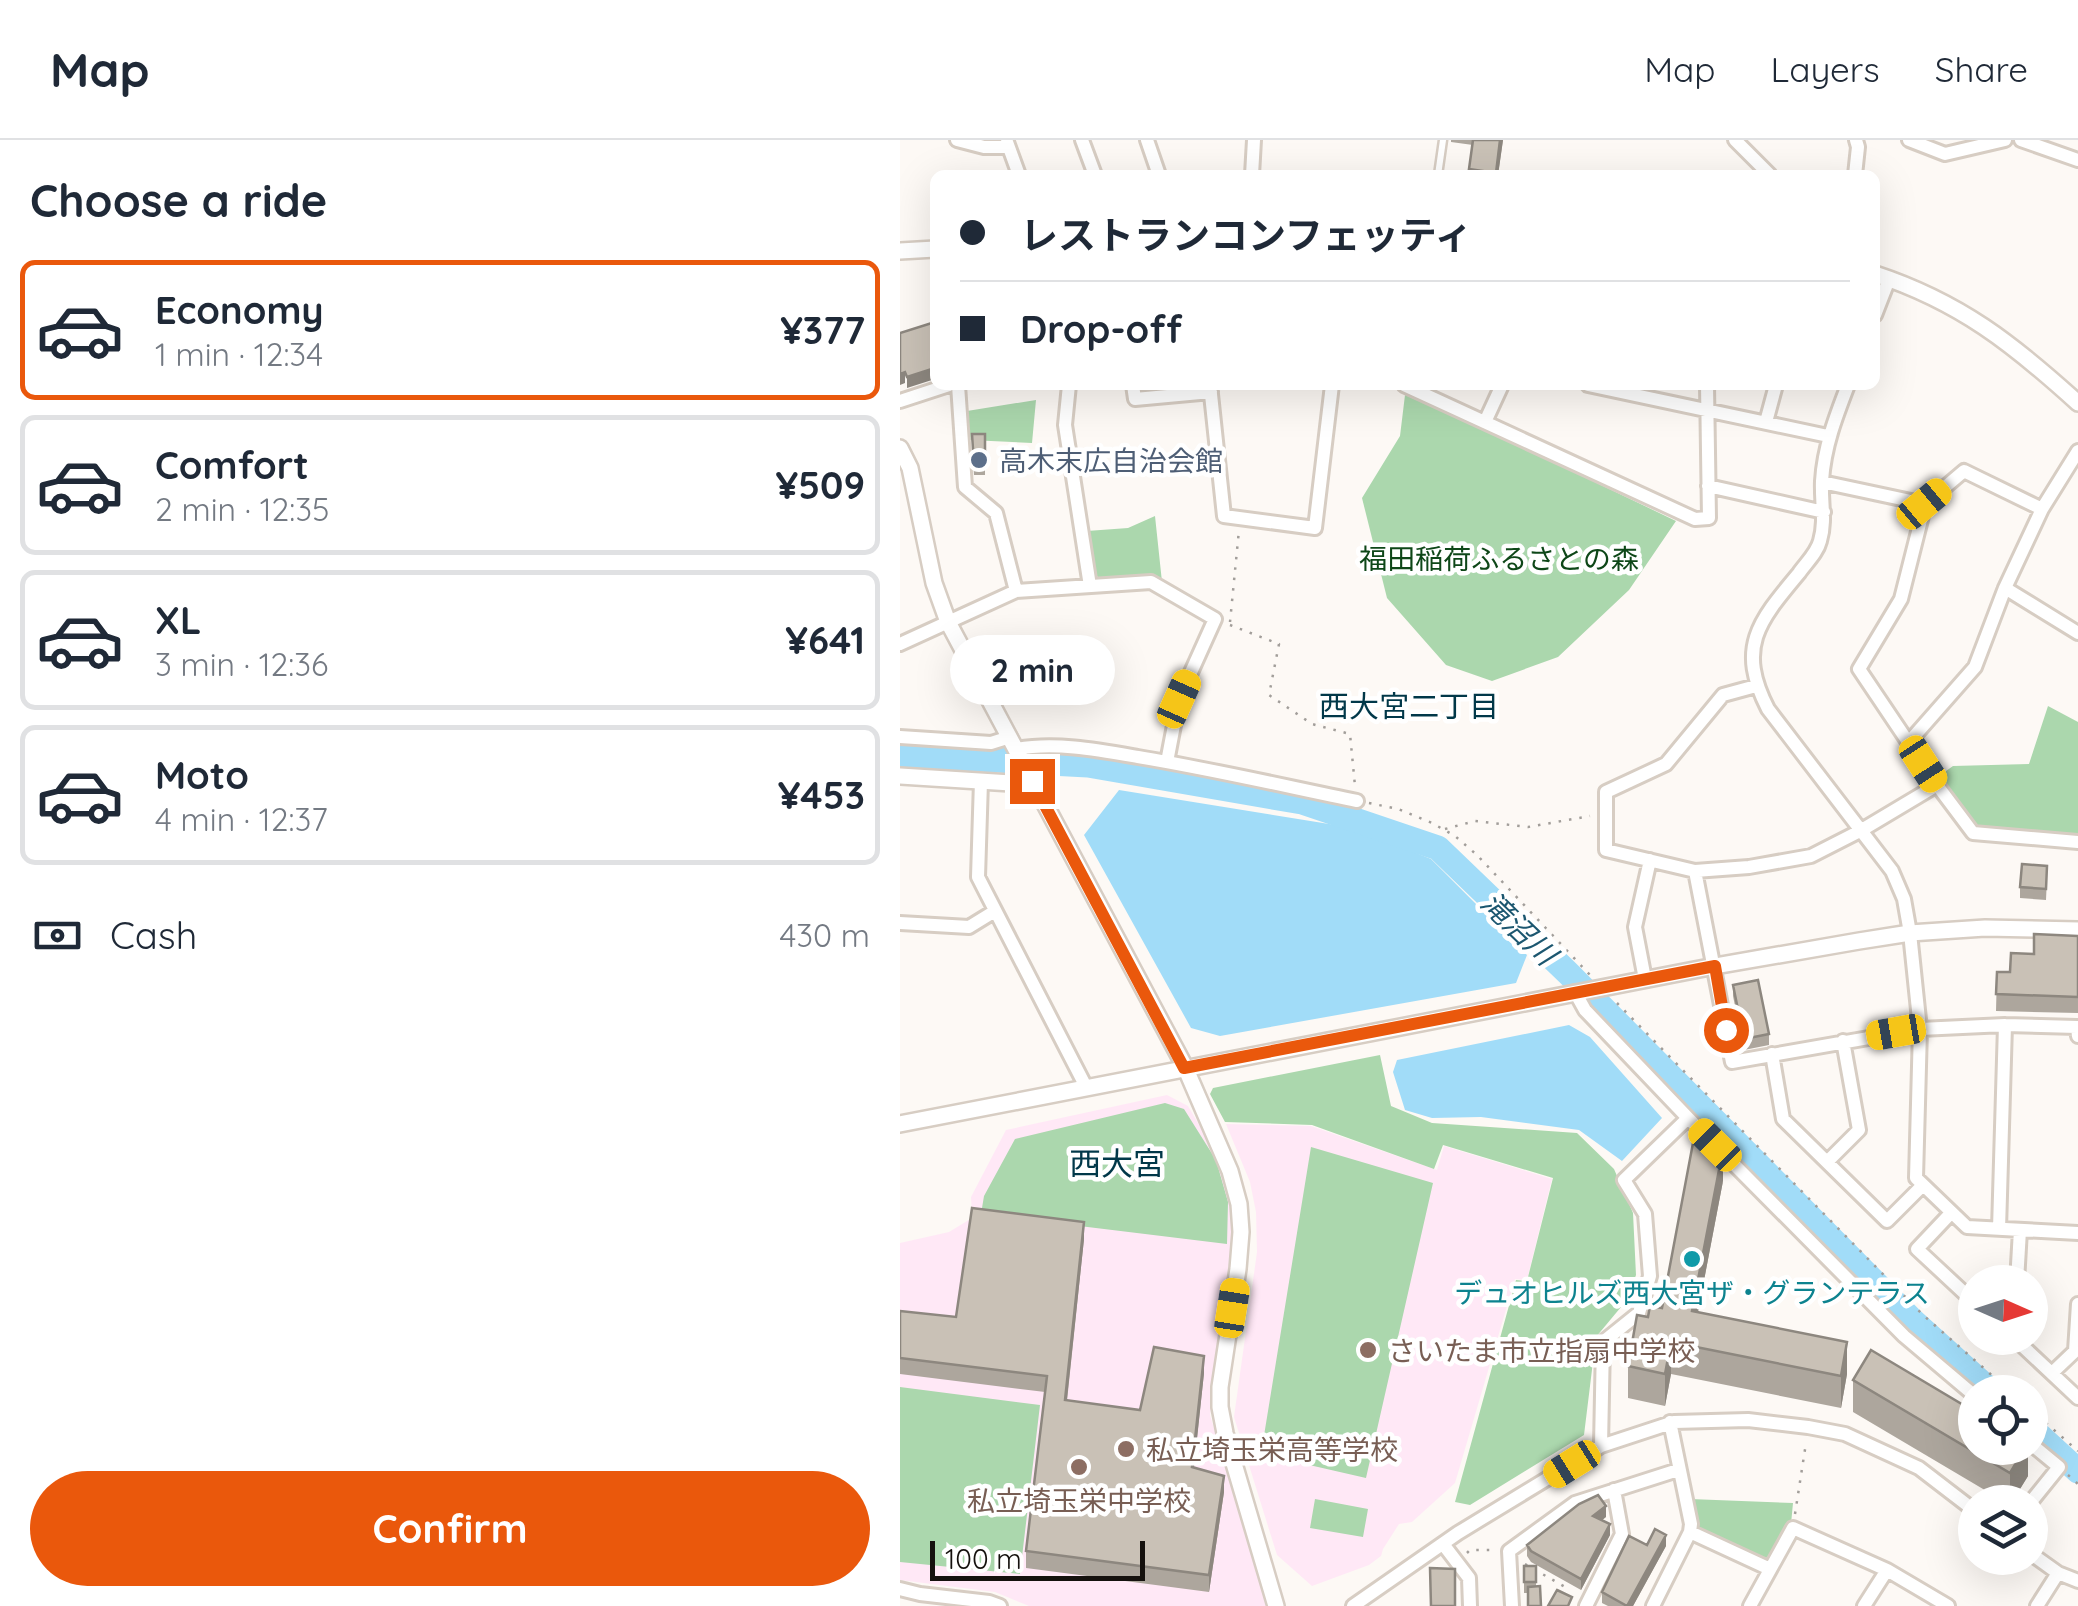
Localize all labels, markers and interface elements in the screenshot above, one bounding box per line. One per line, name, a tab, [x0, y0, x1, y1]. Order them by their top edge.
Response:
text: Map	[50, 39, 150, 99]
text: Map	[1644, 47, 1716, 91]
text: Layers	[1771, 47, 1880, 91]
text: Share	[1935, 47, 2028, 91]
text: Choose a ride	[30, 172, 327, 228]
text: レストランコンフェッティ	[1020, 211, 1473, 259]
icon: car	[35, 285, 125, 375]
text: Economy	[155, 286, 324, 334]
text: Drop-off	[1020, 305, 1182, 353]
text: ¥377	[780, 306, 865, 354]
text: 1 min · 12:34	[155, 334, 323, 374]
icon: car	[35, 440, 125, 530]
text: Comfort	[155, 441, 309, 489]
place label: 高木末広自治会館	[999, 443, 1223, 478]
marker: 高木末広自治会館	[968, 449, 990, 471]
text: ¥509	[776, 461, 865, 509]
car	[1891, 473, 1957, 535]
text: 2 min · 12:35	[155, 489, 329, 529]
park label: 福田稲荷ふるさとの森	[1359, 541, 1639, 576]
icon: car	[35, 595, 125, 685]
text: XL	[155, 596, 201, 644]
text: ¥641	[785, 616, 865, 664]
callout: 2 min	[949, 636, 1114, 706]
text: 3 min · 12:36	[155, 644, 328, 684]
text: 2 min	[991, 650, 1074, 690]
car	[1153, 665, 1205, 733]
district label: 西大宮二丁目	[1319, 687, 1499, 725]
car	[1894, 731, 1952, 797]
icon: car	[35, 750, 125, 840]
text: Moto	[155, 751, 249, 799]
route end	[1010, 759, 1055, 804]
text: ¥453	[778, 771, 865, 819]
text: 4 min · 12:37	[155, 799, 328, 839]
water label: 滝沼川	[1473, 883, 1567, 975]
icon: cash	[30, 908, 85, 963]
text: Cash	[110, 911, 197, 959]
text: 430 m	[779, 915, 870, 955]
route start	[1704, 1008, 1749, 1053]
car	[1864, 1012, 1928, 1052]
car	[1683, 1113, 1747, 1177]
district label: 西大宮	[1069, 1143, 1165, 1183]
marker: デュオヒルズ西大宮ザ・グランテラス	[1681, 1248, 1703, 1270]
north arrow	[1958, 1265, 2048, 1355]
map controls	[1958, 1265, 2048, 1575]
place label: デュオヒルズ西大宮ザ・グランテラス	[1454, 1275, 1930, 1310]
car	[1212, 1276, 1252, 1340]
place label: さいたま市立指扇中学校	[1388, 1333, 1695, 1368]
marker: さいたま市立指扇中学校	[1357, 1339, 1379, 1361]
button: locate	[1958, 1375, 2048, 1465]
place label: 私立埼玉栄高等学校	[1146, 1432, 1398, 1467]
car	[1539, 1435, 1605, 1493]
marker: 私立埼玉栄高等学校	[1115, 1438, 1137, 1460]
marker: 私立埼玉栄中学校	[1068, 1456, 1090, 1478]
button: Confirm	[30, 1471, 870, 1586]
place label: 私立埼玉栄中学校	[967, 1483, 1191, 1518]
button: layers	[1958, 1485, 2048, 1575]
scale bar	[930, 1536, 1145, 1580]
text: 100 m	[945, 1541, 1022, 1576]

